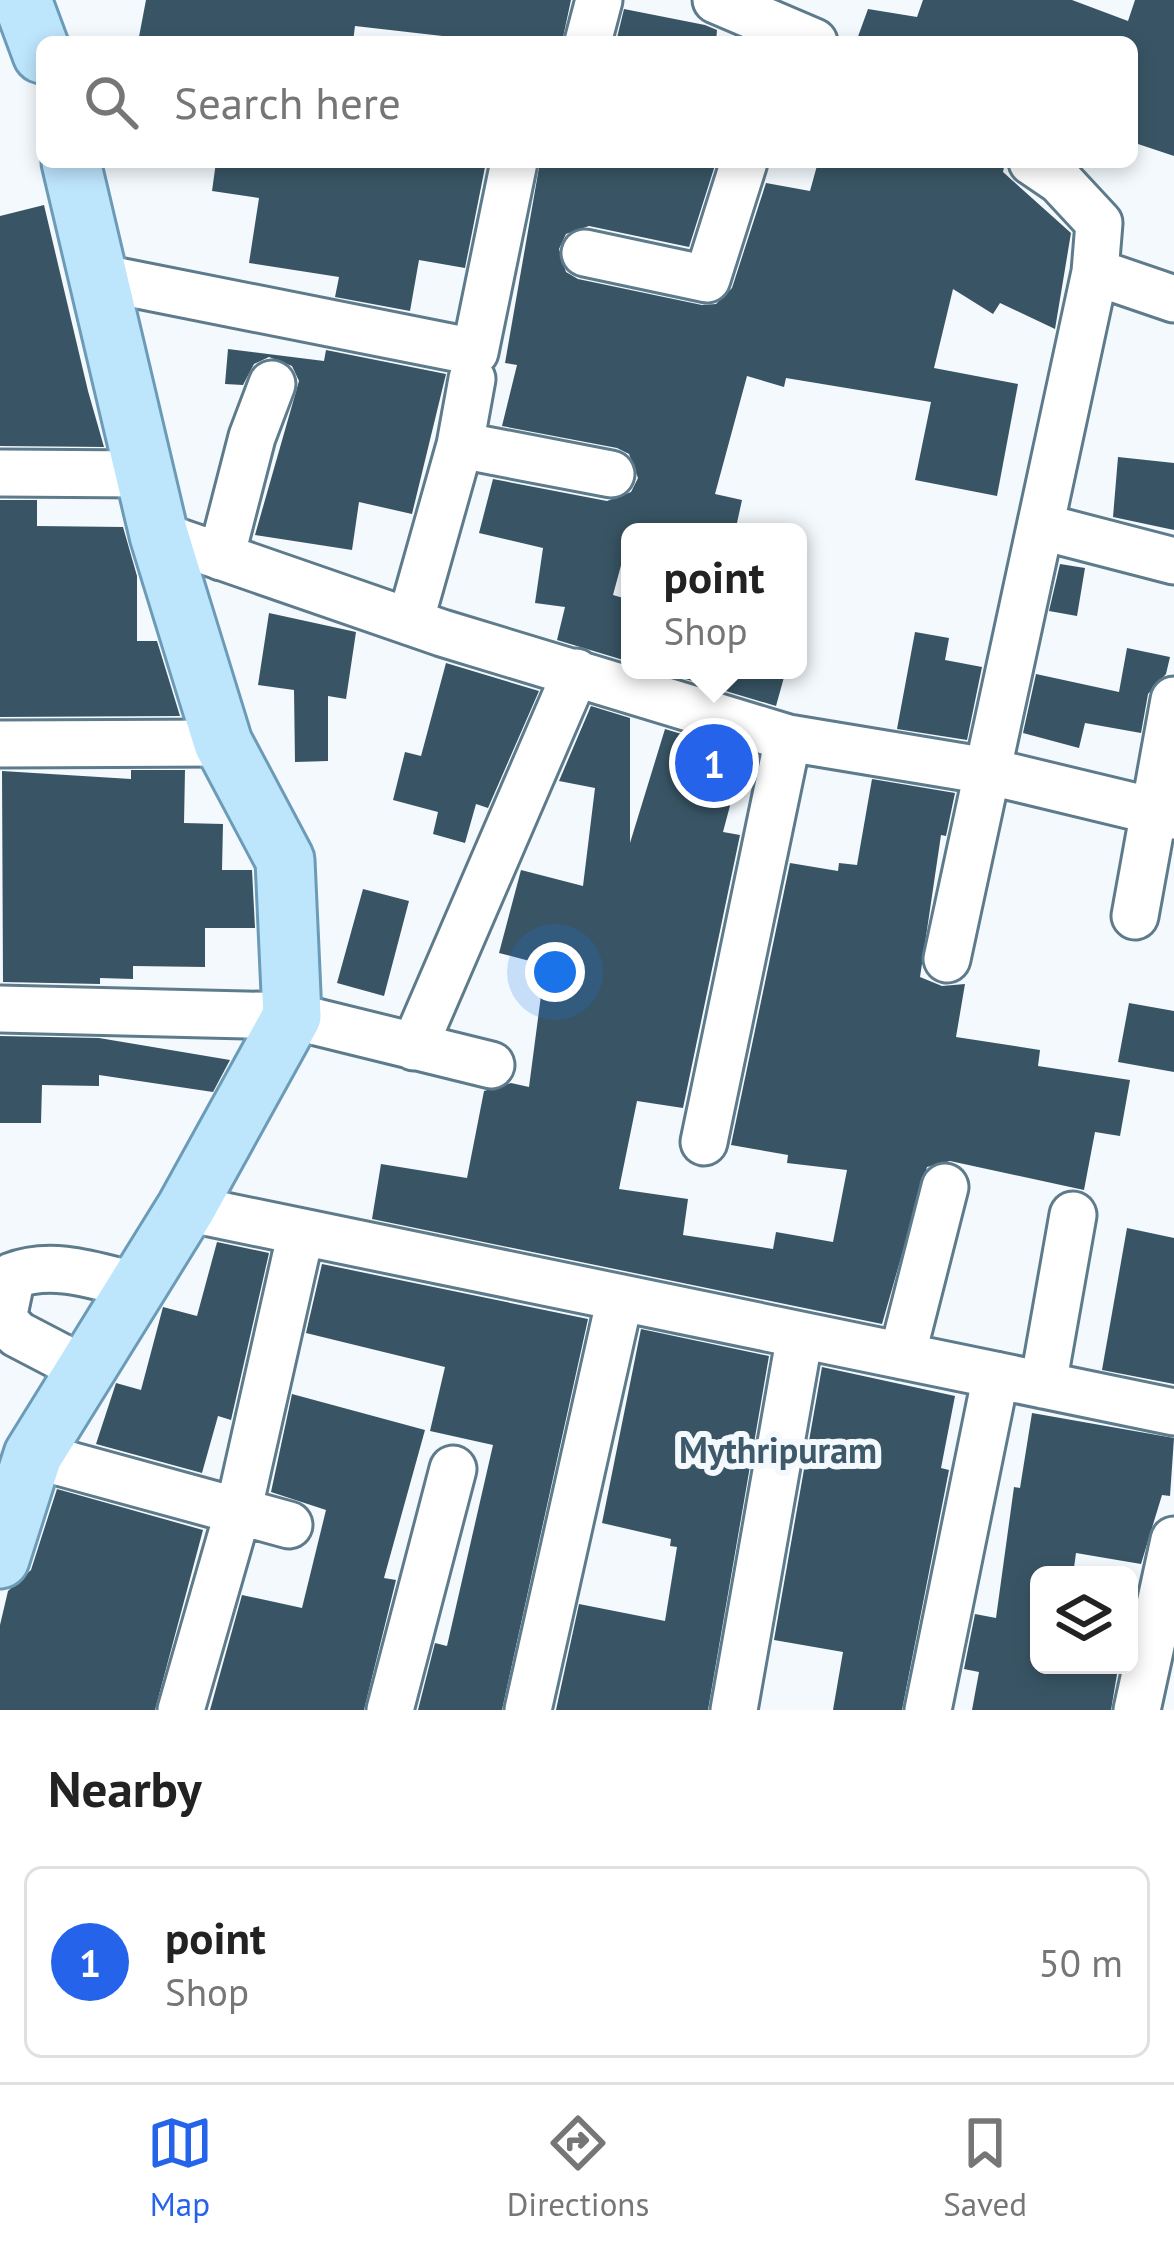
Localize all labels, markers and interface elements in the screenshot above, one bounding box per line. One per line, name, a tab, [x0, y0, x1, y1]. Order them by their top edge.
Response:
search box	[36, 36, 1138, 168]
icon: search	[78, 69, 144, 135]
text: Search here	[174, 73, 401, 131]
popup	[621, 523, 807, 679]
text: point	[664, 547, 764, 605]
text: Shop	[664, 605, 748, 656]
pin: 1	[675, 718, 753, 808]
your location	[525, 942, 585, 1002]
district label: Mythripuram	[679, 1426, 877, 1473]
map controls	[1030, 1566, 1138, 1674]
button: layers	[1030, 1566, 1138, 1674]
text: Nearby	[48, 1755, 202, 1821]
text: point	[165, 1908, 266, 1966]
text: 1	[79, 1937, 101, 1988]
text: 50 m	[1038, 1937, 1123, 1988]
text: Shop	[165, 1966, 249, 2017]
tab: Map	[147, 2110, 213, 2225]
tab: Directions	[507, 2110, 649, 2225]
tab: Saved	[943, 2110, 1027, 2225]

